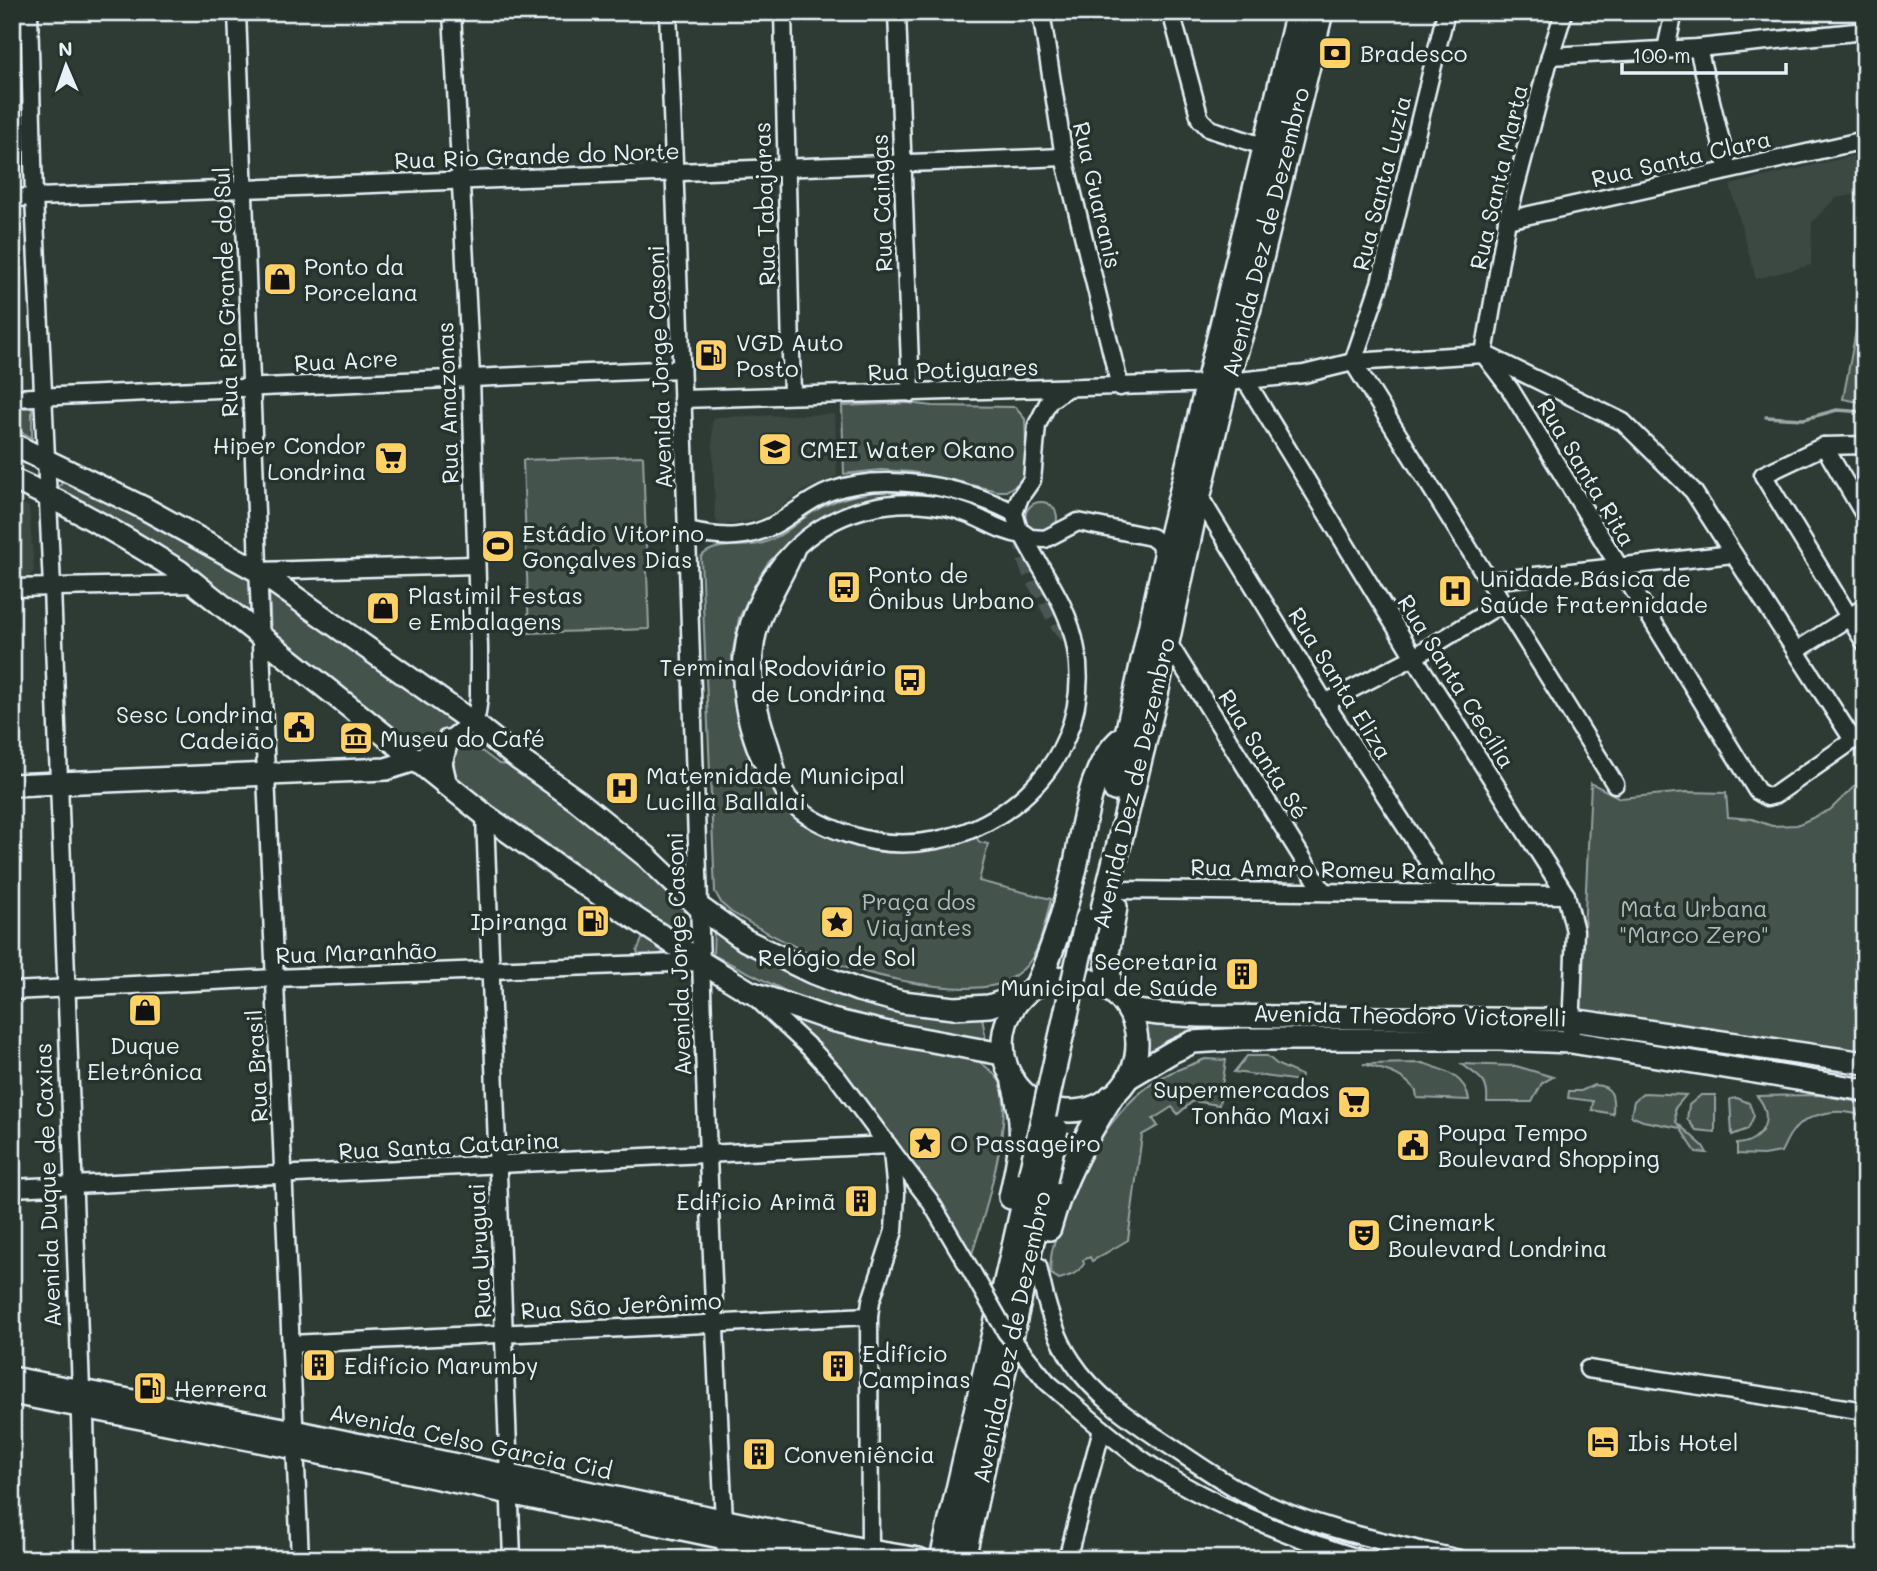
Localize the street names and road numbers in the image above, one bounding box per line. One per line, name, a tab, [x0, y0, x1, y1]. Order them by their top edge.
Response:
street label: Rua Santa Marta	[1462, 81, 1534, 273]
street label: Avenida Dez de Dezembro	[1214, 84, 1316, 380]
street label: Rua Santa Luzia	[1345, 92, 1417, 274]
street label: Rua Guaranis	[1067, 119, 1129, 271]
street label: Rua Tabajaras	[746, 121, 782, 287]
street label: Rua Santa Clara	[1588, 123, 1774, 193]
street label: Rua Caingas	[864, 133, 898, 273]
street label: Rua Rio Grande do Norte	[394, 135, 680, 175]
street label: Rua Rio Grande do Sul	[206, 166, 244, 418]
street label: Avenida Jorge Casoni	[640, 244, 678, 490]
street label: Rua Amazonas	[429, 321, 465, 485]
street label: Rua Acre	[293, 342, 399, 378]
street label: Rua Potiguares	[867, 351, 1039, 387]
street label: Rua Santa Rita	[1531, 393, 1643, 551]
street label: Rua Santa Cecília	[1391, 589, 1523, 773]
street label: Rua Santa Eliza	[1282, 601, 1400, 765]
street label: Avenida Dez de Dezembro	[1085, 635, 1181, 931]
street label: Rua Santa Sé	[1212, 683, 1316, 825]
street label: Avenida Jorge Casoni	[659, 831, 697, 1077]
street label: Rua Amaro Romeu Ramalho	[1190, 851, 1496, 887]
street label: Rua Maranhão	[275, 934, 437, 970]
street label: Avenida Theodoro Victorelli	[1253, 997, 1567, 1033]
street label: Rua Brasil	[238, 1009, 274, 1123]
street label: Avenida Duque de Caxias	[27, 1042, 67, 1328]
street label: Rua Santa Catarina	[338, 1124, 560, 1166]
street label: Rua Uruguai	[460, 1182, 498, 1320]
street label: Avenida Dez de Dezembro	[965, 1188, 1057, 1486]
street label: Rua São Jerônimo	[520, 1285, 722, 1325]
street label: Avenida Celso Garcia Cid	[327, 1396, 615, 1486]

